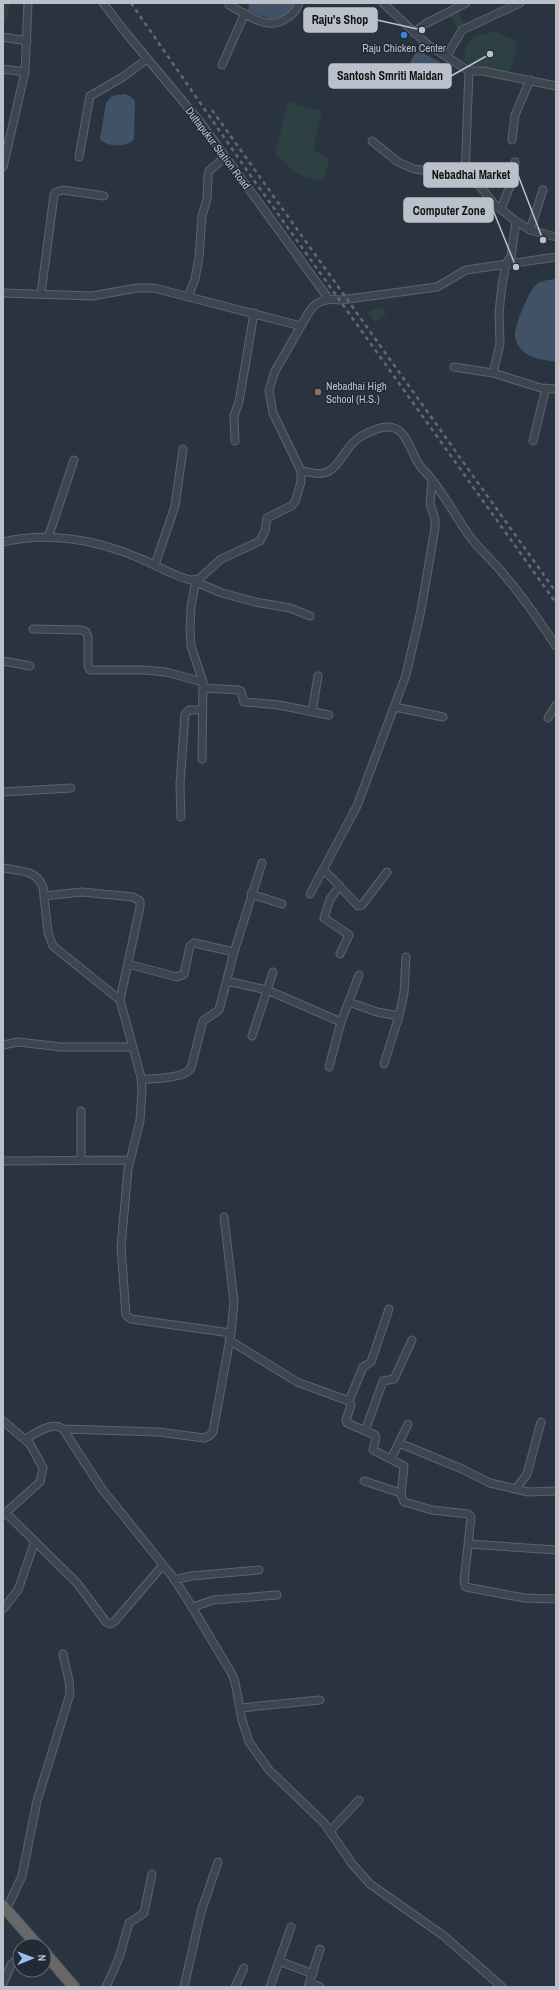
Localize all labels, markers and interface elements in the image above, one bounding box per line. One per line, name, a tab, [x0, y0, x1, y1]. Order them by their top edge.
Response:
callout: Raju's Shop	[304, 8, 377, 32]
text: Raju's Shop	[312, 12, 368, 28]
marker: Raju Chicken Center	[399, 30, 409, 40]
place label: Raju Chicken Center	[362, 41, 446, 55]
callout: Santosh Smriti Maidan	[329, 64, 451, 88]
text: Santosh Smriti Maidan	[337, 68, 443, 84]
street label: Duttapukur Station Road	[183, 104, 253, 192]
callout: Nebadhai Market	[424, 163, 518, 187]
text: Nebadhai Market	[432, 167, 511, 183]
callout: Computer Zone	[404, 198, 493, 222]
text: Computer Zone	[413, 203, 486, 219]
place label: Nebadhai High School (H.S.)	[326, 379, 387, 406]
marker: Nebadhai High School (H.S.)	[313, 387, 323, 397]
north arrow	[12, 1938, 52, 1978]
text: N	[35, 1954, 49, 1961]

